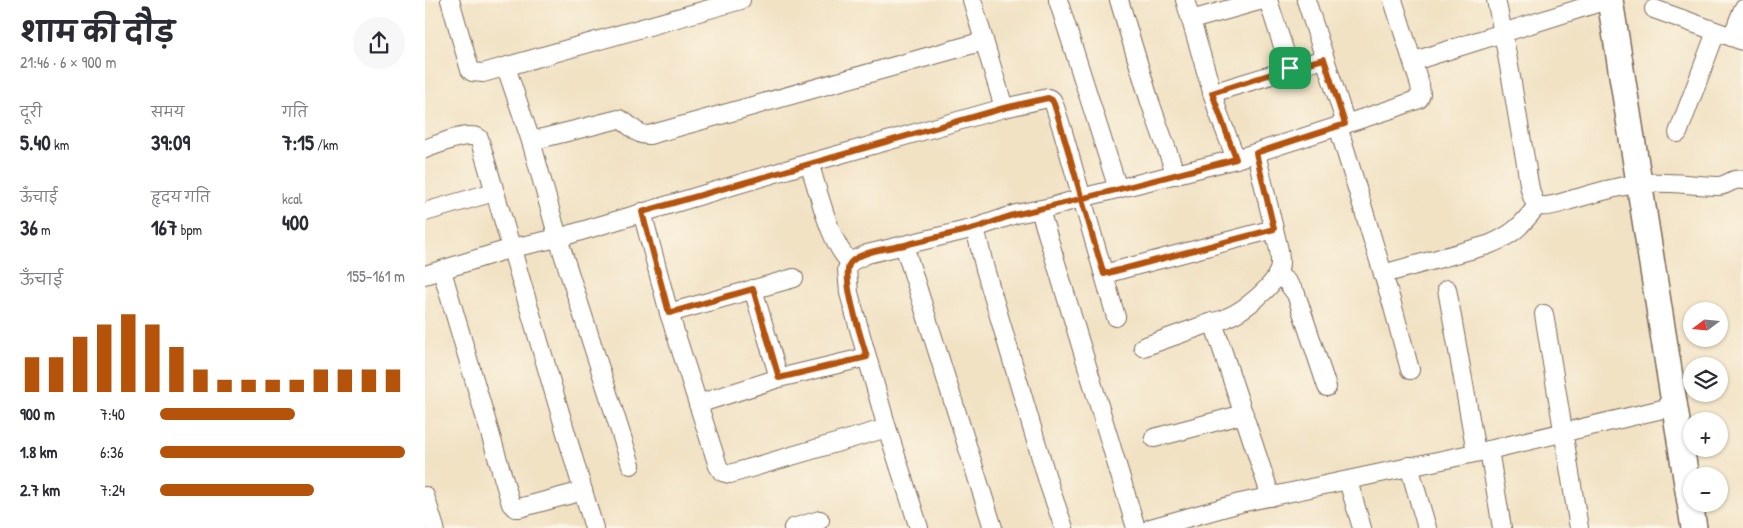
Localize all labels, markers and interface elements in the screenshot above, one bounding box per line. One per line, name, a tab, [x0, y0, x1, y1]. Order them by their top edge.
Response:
text: शाम की दौड़	[20, 13, 175, 51]
button: share	[353, 17, 405, 69]
pin	[1269, 47, 1311, 89]
text: 21:46 · 6 × 900 m	[20, 51, 116, 73]
icon: arrive	[1276, 54, 1304, 82]
text: दूरी	[20, 102, 42, 121]
text: समय	[151, 102, 184, 121]
text: गति	[282, 102, 307, 121]
text: 5.40	[20, 128, 51, 157]
text: 39:09	[151, 128, 190, 157]
text: 7:15	[282, 128, 314, 157]
text: km	[51, 135, 69, 154]
text: /km	[314, 135, 338, 154]
text: ऊँचाई	[20, 187, 58, 206]
text: हृदय गति	[151, 187, 210, 206]
text: kcal	[282, 189, 302, 208]
text: 400	[282, 208, 309, 237]
text: 36	[20, 213, 38, 242]
text: 167	[151, 213, 177, 242]
text: m	[38, 220, 51, 239]
text: bpm	[177, 220, 202, 239]
text: 155–161 m	[346, 265, 405, 287]
text: ऊँचाई	[20, 268, 63, 290]
north arrow	[1683, 302, 1727, 348]
map controls	[1683, 302, 1728, 512]
button: layers	[1683, 357, 1728, 402]
text: 900 m	[20, 403, 55, 425]
text: 7:40	[100, 403, 125, 425]
button: +	[1683, 412, 1728, 457]
text: 1.8 km	[20, 441, 57, 463]
text: 6:36	[100, 441, 124, 463]
button: −	[1683, 467, 1728, 512]
text: 2.7 km	[20, 479, 60, 501]
text: 7:24	[100, 479, 125, 501]

